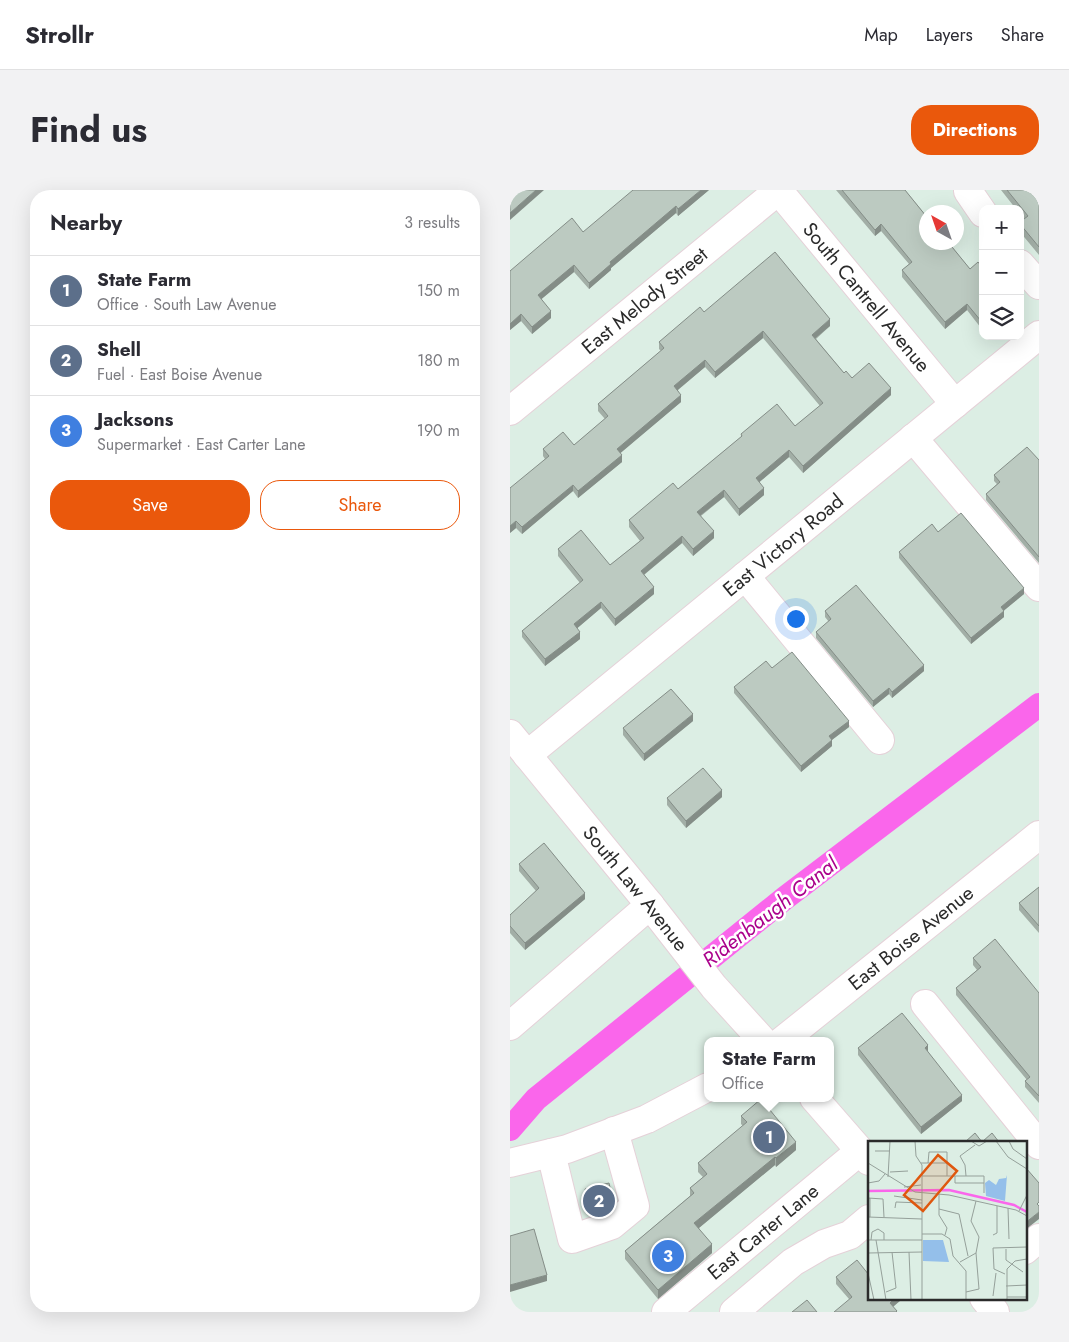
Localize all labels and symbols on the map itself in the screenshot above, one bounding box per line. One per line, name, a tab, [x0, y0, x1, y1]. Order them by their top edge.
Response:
north arrow	[919, 205, 964, 250]
street label: South Cantrell Avenue	[796, 216, 937, 379]
street label: East Melody Street	[575, 240, 714, 362]
street label: East Victory Road	[717, 487, 850, 604]
your location	[783, 606, 809, 632]
street label: South Law Avenue	[576, 819, 695, 958]
water label: Ridenbaugh Canal	[696, 849, 845, 974]
street label: East Boise Avenue	[842, 879, 980, 998]
pin: 1	[753, 1118, 785, 1156]
inset map	[868, 1141, 1026, 1300]
street label: East Carter Lane	[701, 1177, 825, 1287]
pin: 2	[583, 1182, 615, 1220]
pin: 3	[652, 1237, 684, 1275]

